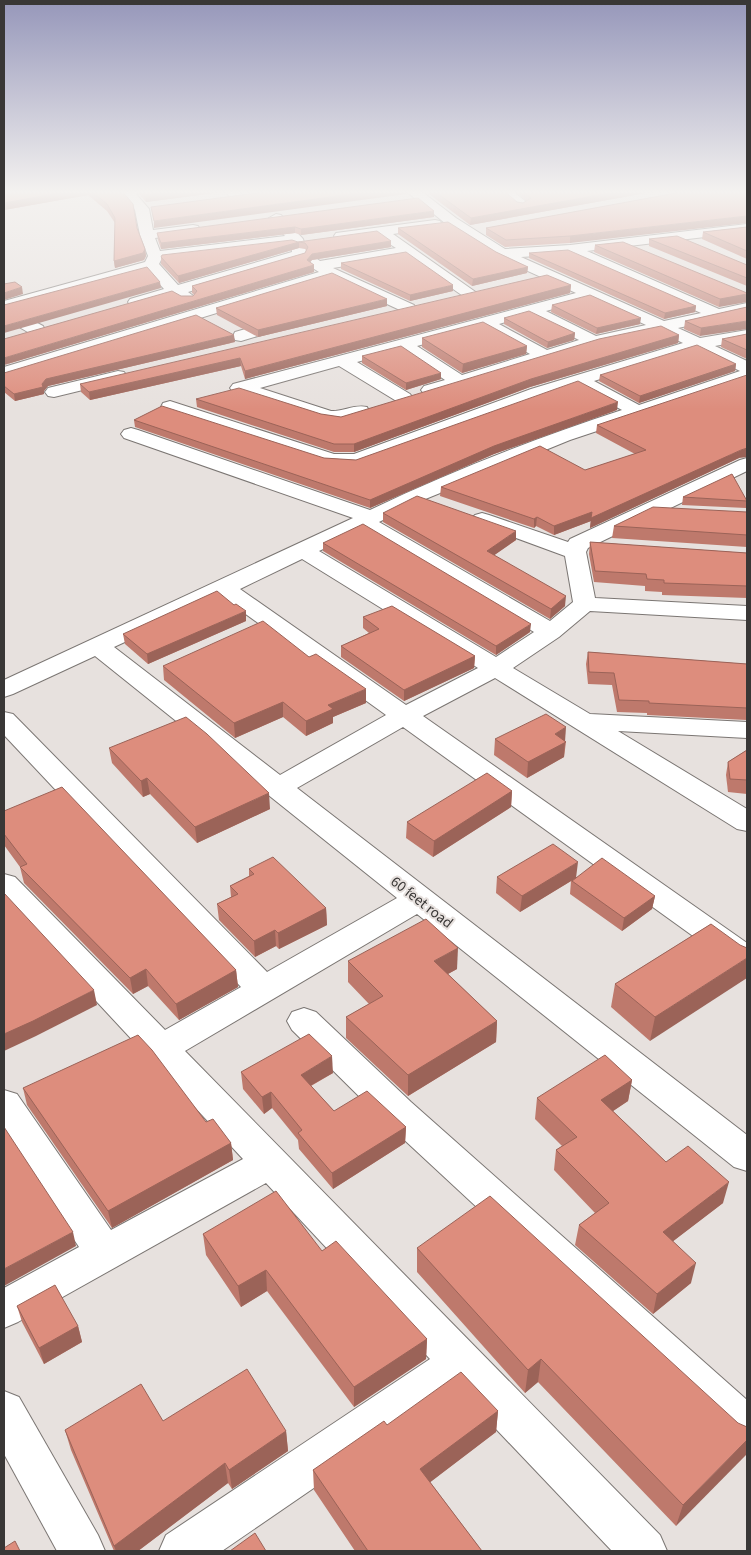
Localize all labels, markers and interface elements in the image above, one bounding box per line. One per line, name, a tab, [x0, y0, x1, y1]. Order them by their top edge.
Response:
street label: 60 feet road	[386, 871, 457, 933]

